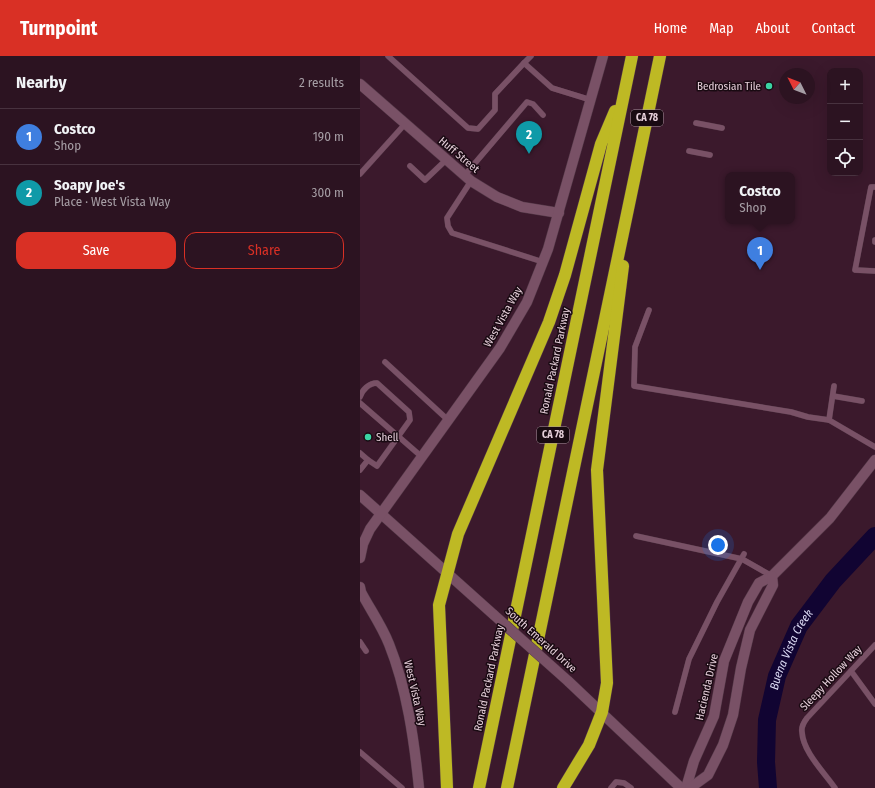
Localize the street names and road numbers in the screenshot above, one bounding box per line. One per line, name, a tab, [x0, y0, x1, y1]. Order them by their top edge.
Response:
road number: CA 78	[631, 110, 663, 126]
street label: Huff Street	[436, 134, 482, 176]
street label: West Vista Way	[481, 284, 525, 349]
street label: Ronald Packard Parkway	[537, 307, 573, 415]
road number: CA 78	[537, 427, 569, 443]
street label: South Emerald Drive	[503, 605, 579, 675]
street label: Ronald Packard Parkway	[471, 624, 507, 732]
street label: Sleepy Hollow Way	[798, 643, 865, 713]
street label: Hacienda Drive	[693, 652, 721, 722]
street label: West Vista Way	[401, 659, 429, 727]

